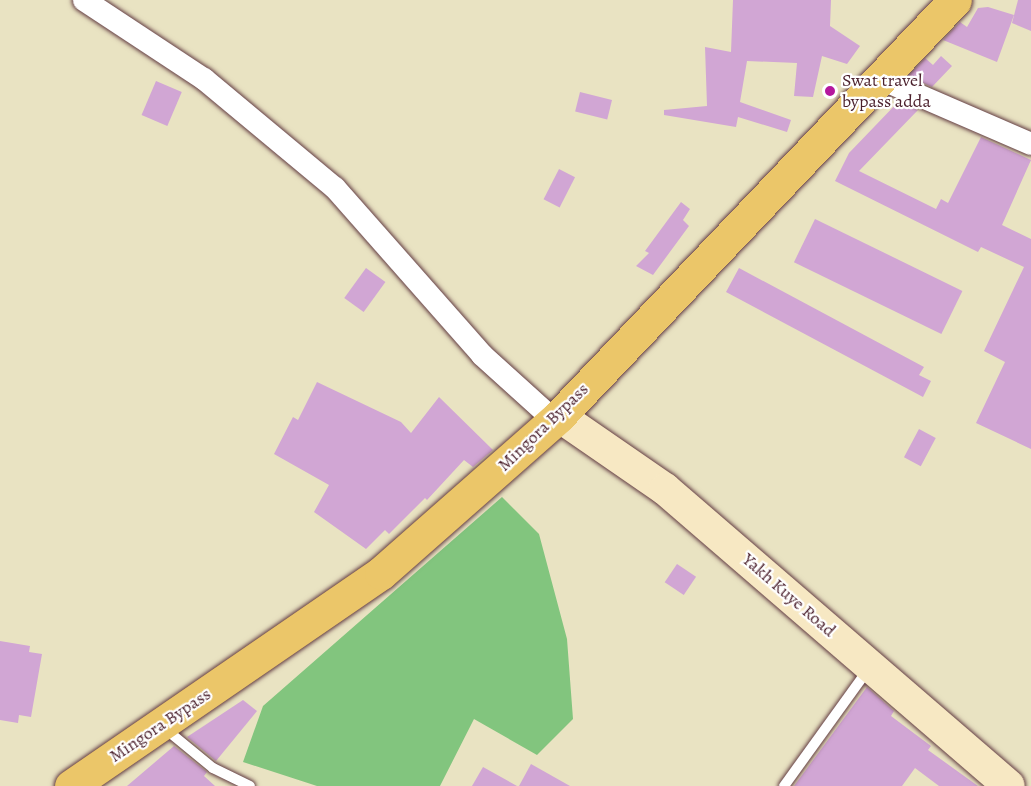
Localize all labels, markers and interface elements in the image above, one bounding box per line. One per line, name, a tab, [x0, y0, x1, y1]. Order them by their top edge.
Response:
place label: Swat travel bypass adda	[842, 70, 931, 112]
marker: Swat travel bypass adda	[823, 84, 837, 98]
street label: Mingora Bypass	[493, 378, 593, 476]
street label: Yakh Kuye Road	[738, 549, 840, 641]
street label: Mingora Bypass	[105, 683, 215, 767]

